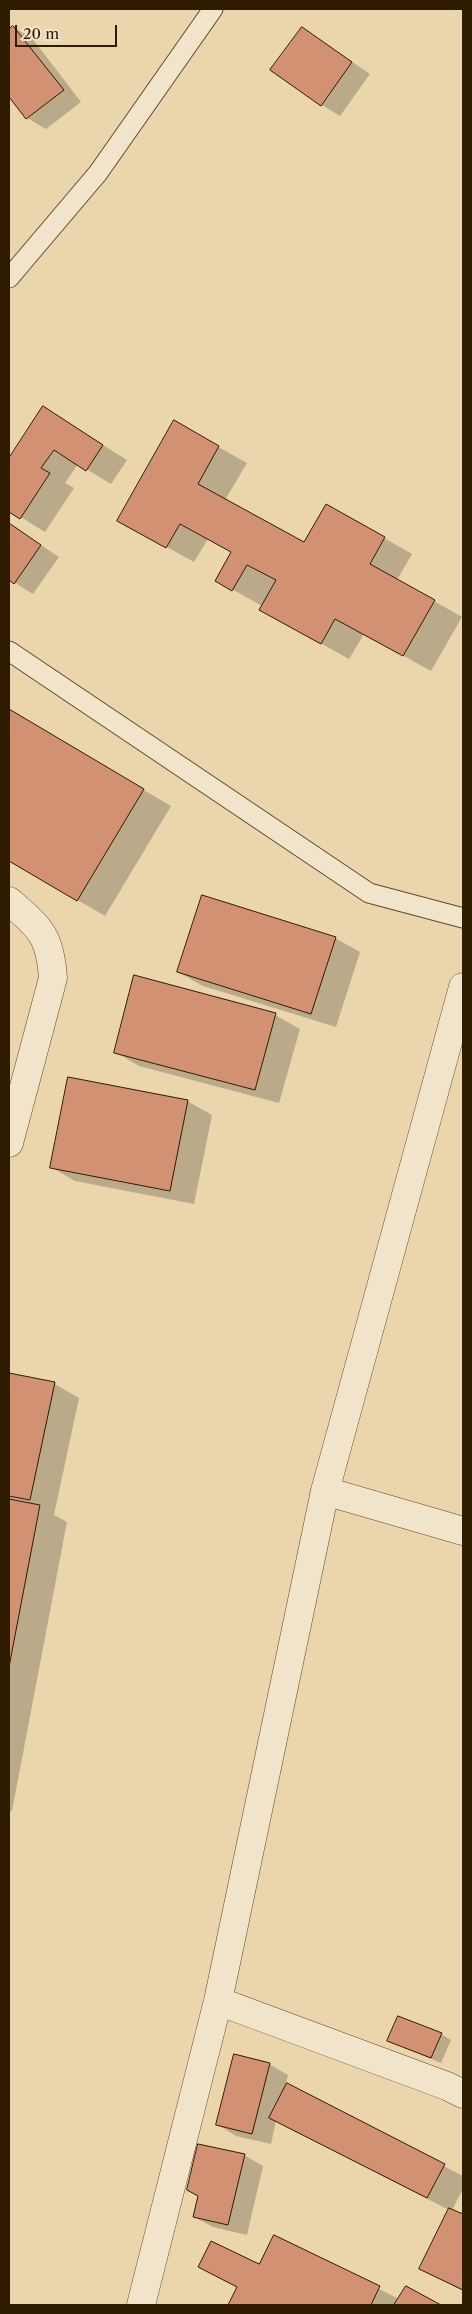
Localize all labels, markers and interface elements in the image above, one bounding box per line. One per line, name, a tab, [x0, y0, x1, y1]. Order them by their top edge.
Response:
scale bar	[18, 15, 120, 47]
text: 20 m	[23, 24, 59, 43]

